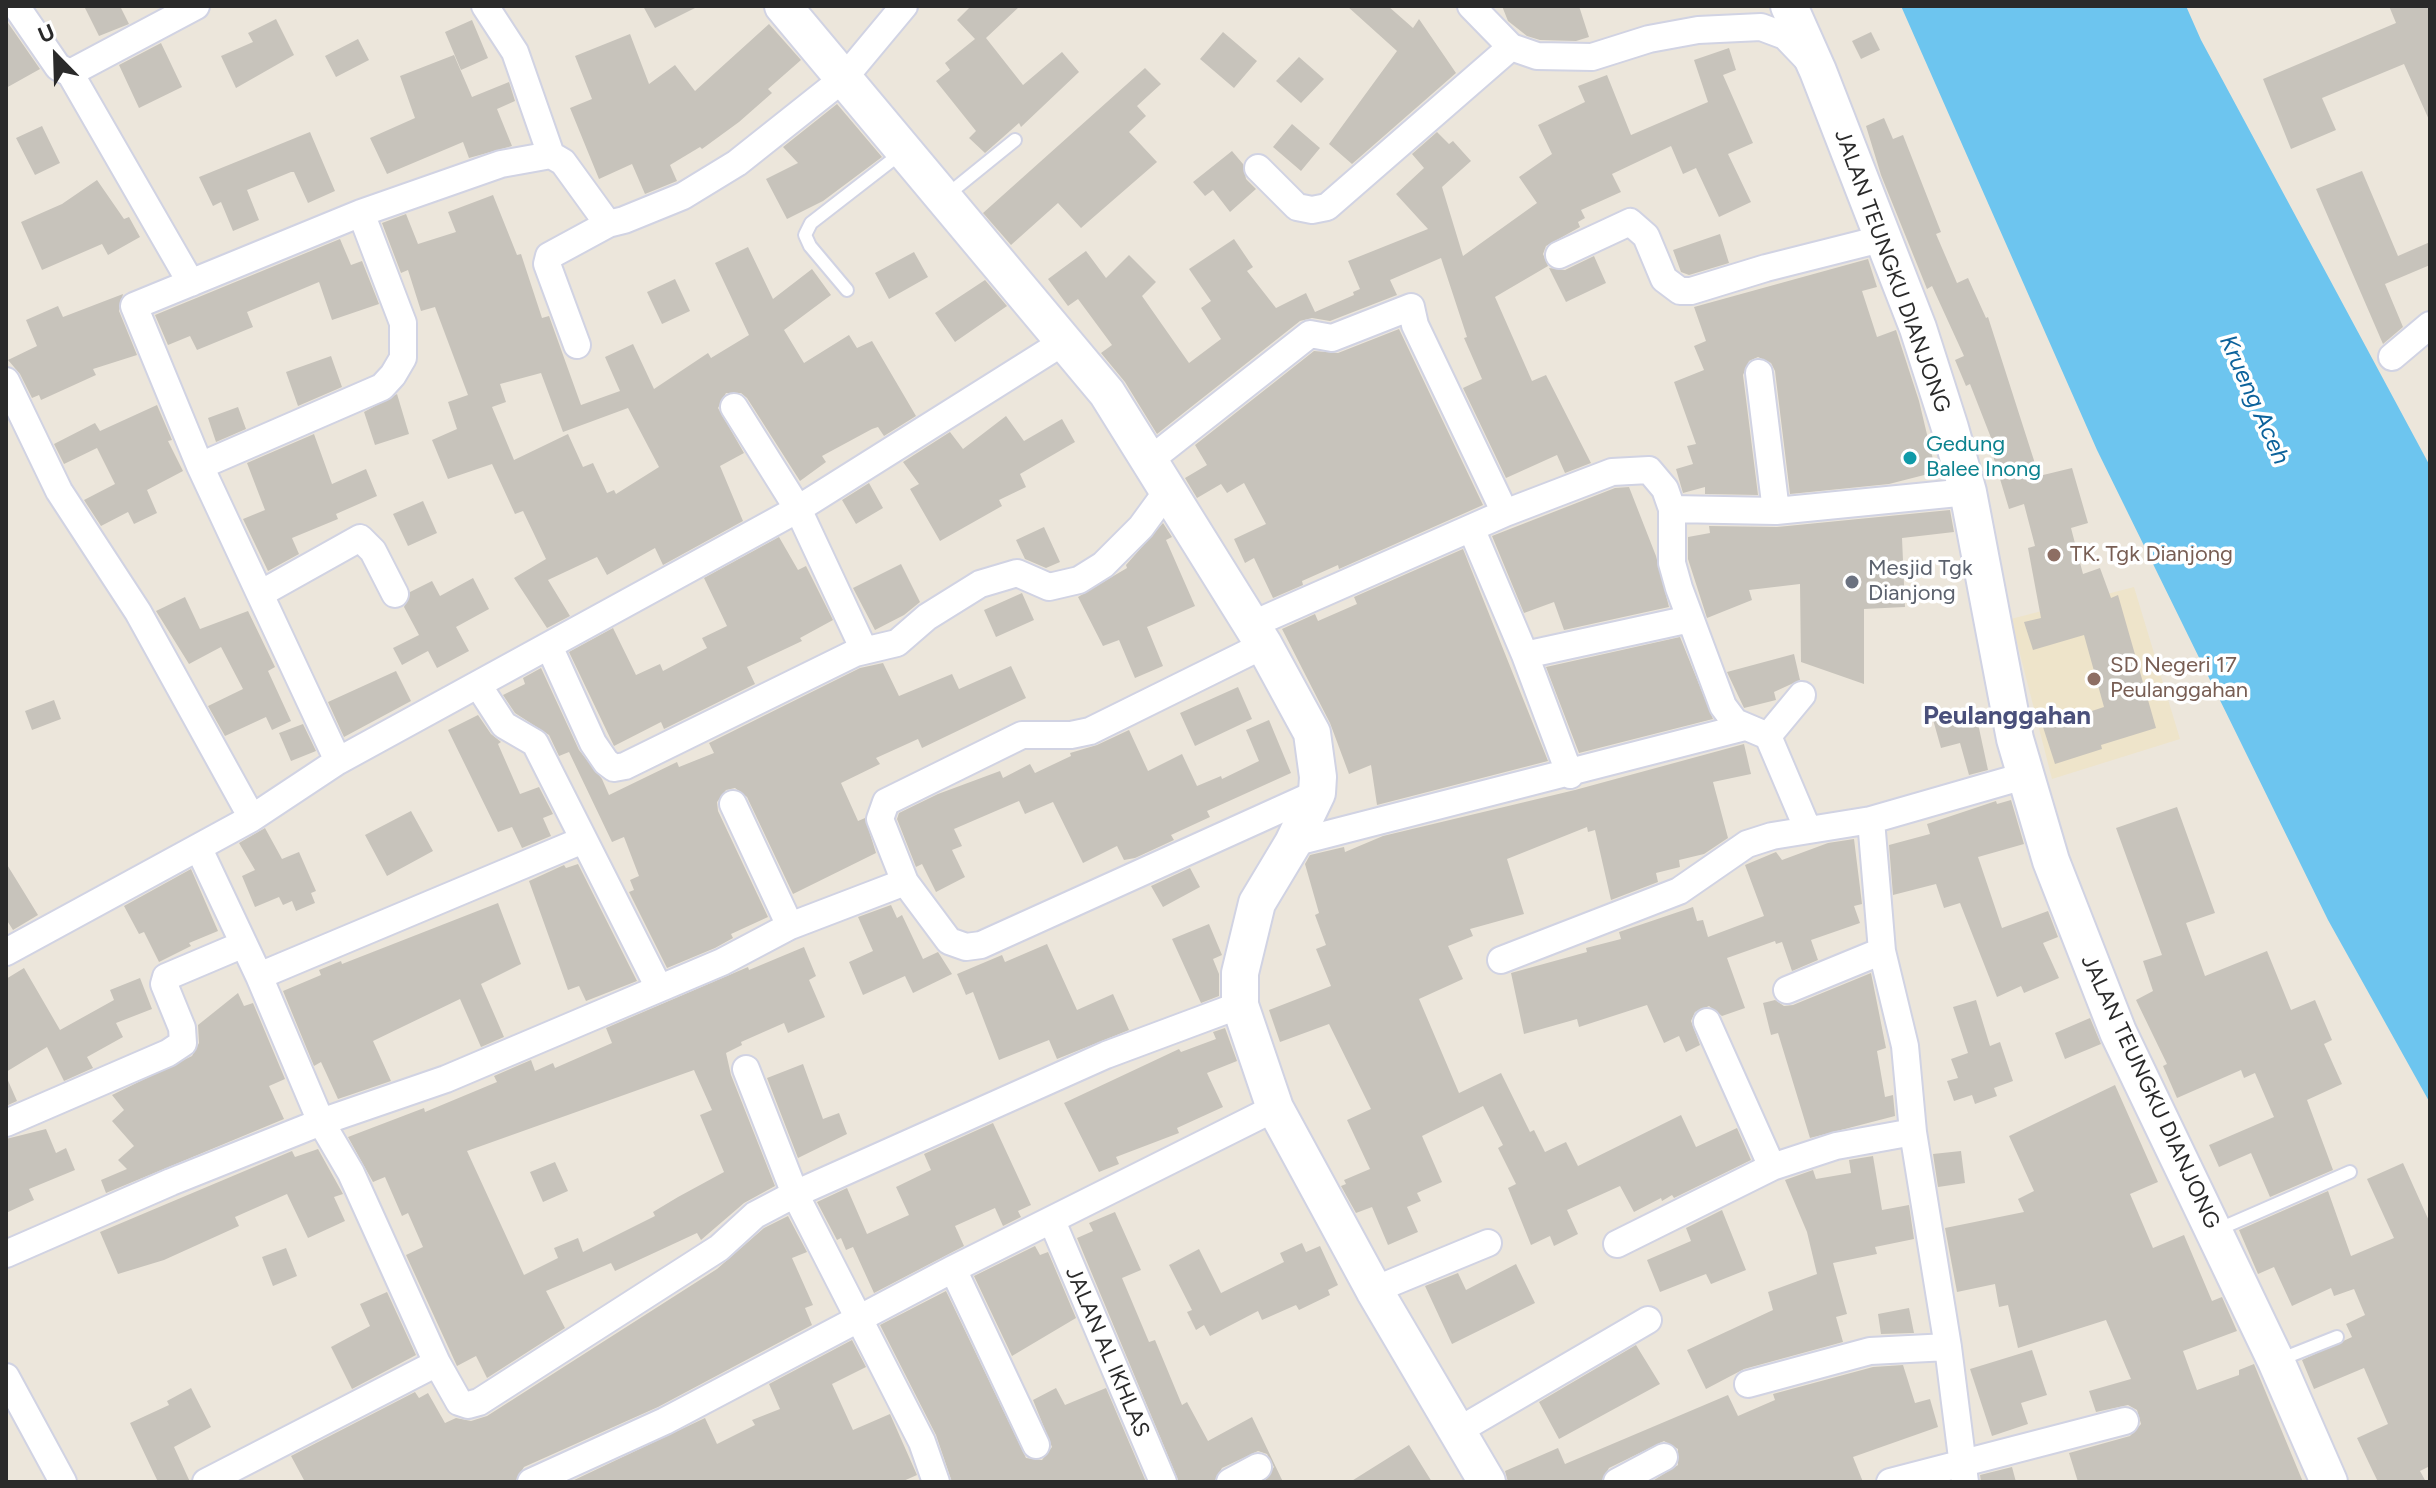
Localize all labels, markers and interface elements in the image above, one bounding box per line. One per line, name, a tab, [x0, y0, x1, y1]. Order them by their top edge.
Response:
north arrow	[16, 16, 96, 96]
text: U	[34, 18, 59, 49]
street label: JALAN TEUNGKU DIANJONG	[1828, 126, 1956, 416]
water label: Krueng Aceh	[2213, 331, 2295, 469]
place label: Gedung Balee Inong	[1926, 432, 2041, 484]
marker: Gedung Balee Inong	[1901, 449, 1919, 467]
place label: TK. Tgk Dianjong	[2070, 542, 2233, 568]
marker: TK. Tgk Dianjong	[2045, 546, 2063, 564]
place label: Mesjid Tgk Dianjong	[1868, 556, 1973, 608]
marker: Mesjid Tgk Dianjong	[1843, 573, 1861, 591]
place label: SD Negeri 17 Peulanggahan	[2110, 653, 2248, 704]
marker: SD Negeri 17 Peulanggahan	[2085, 670, 2103, 688]
district label: Peulanggahan	[1923, 700, 2091, 732]
street label: JALAN TEUNGKU DIANJONG	[2075, 951, 2225, 1233]
street label: JALAN AL IKHLAS	[1059, 1263, 1155, 1441]

